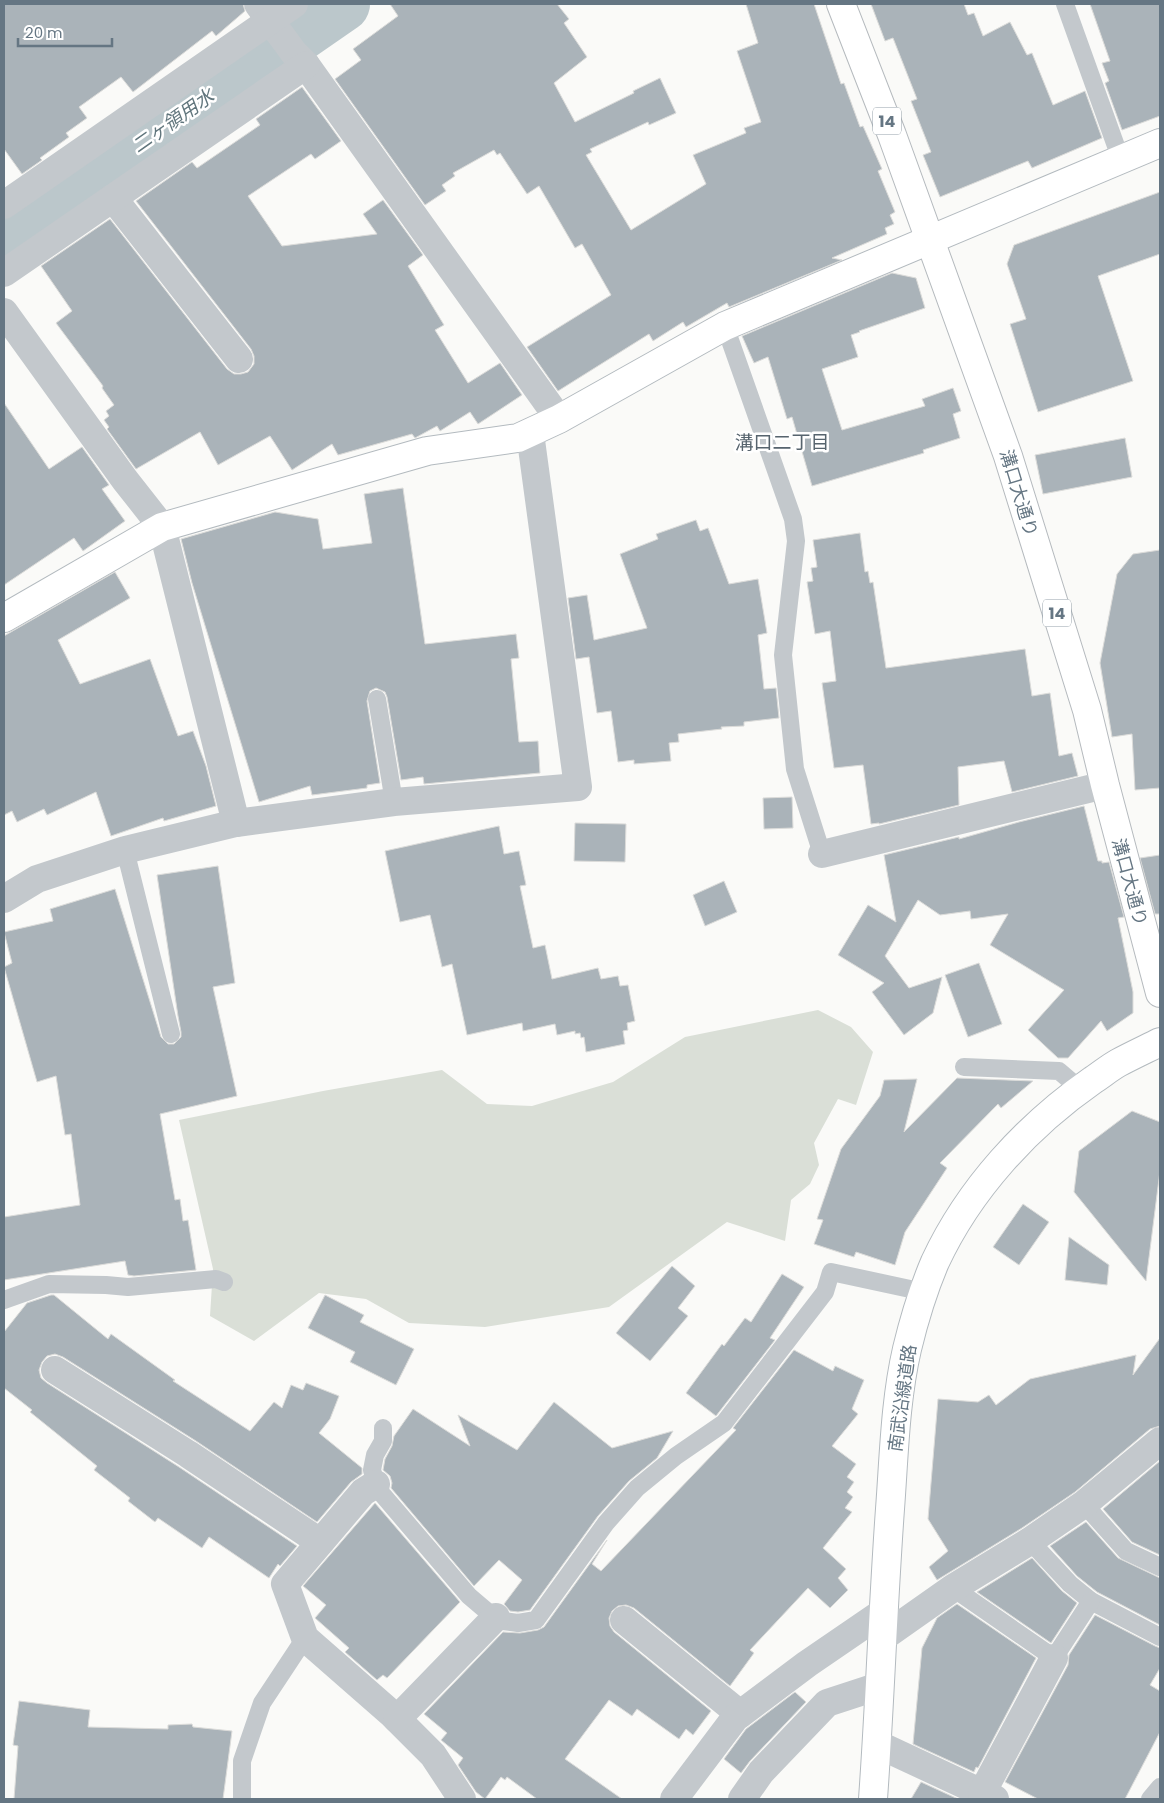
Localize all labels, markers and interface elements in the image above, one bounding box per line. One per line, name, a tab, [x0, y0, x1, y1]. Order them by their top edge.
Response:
scale bar	[18, 15, 111, 47]
text: 20 m	[25, 22, 63, 43]
water label: 二ヶ領用水	[126, 82, 221, 159]
road number: 14	[873, 108, 901, 134]
district label: 溝口二丁目	[734, 429, 830, 456]
street label: 溝口大通り	[994, 446, 1044, 540]
road number: 14	[1043, 600, 1071, 626]
street label: 溝口大通り	[1106, 835, 1154, 929]
street label: 南武沿線道路	[882, 1343, 922, 1453]

